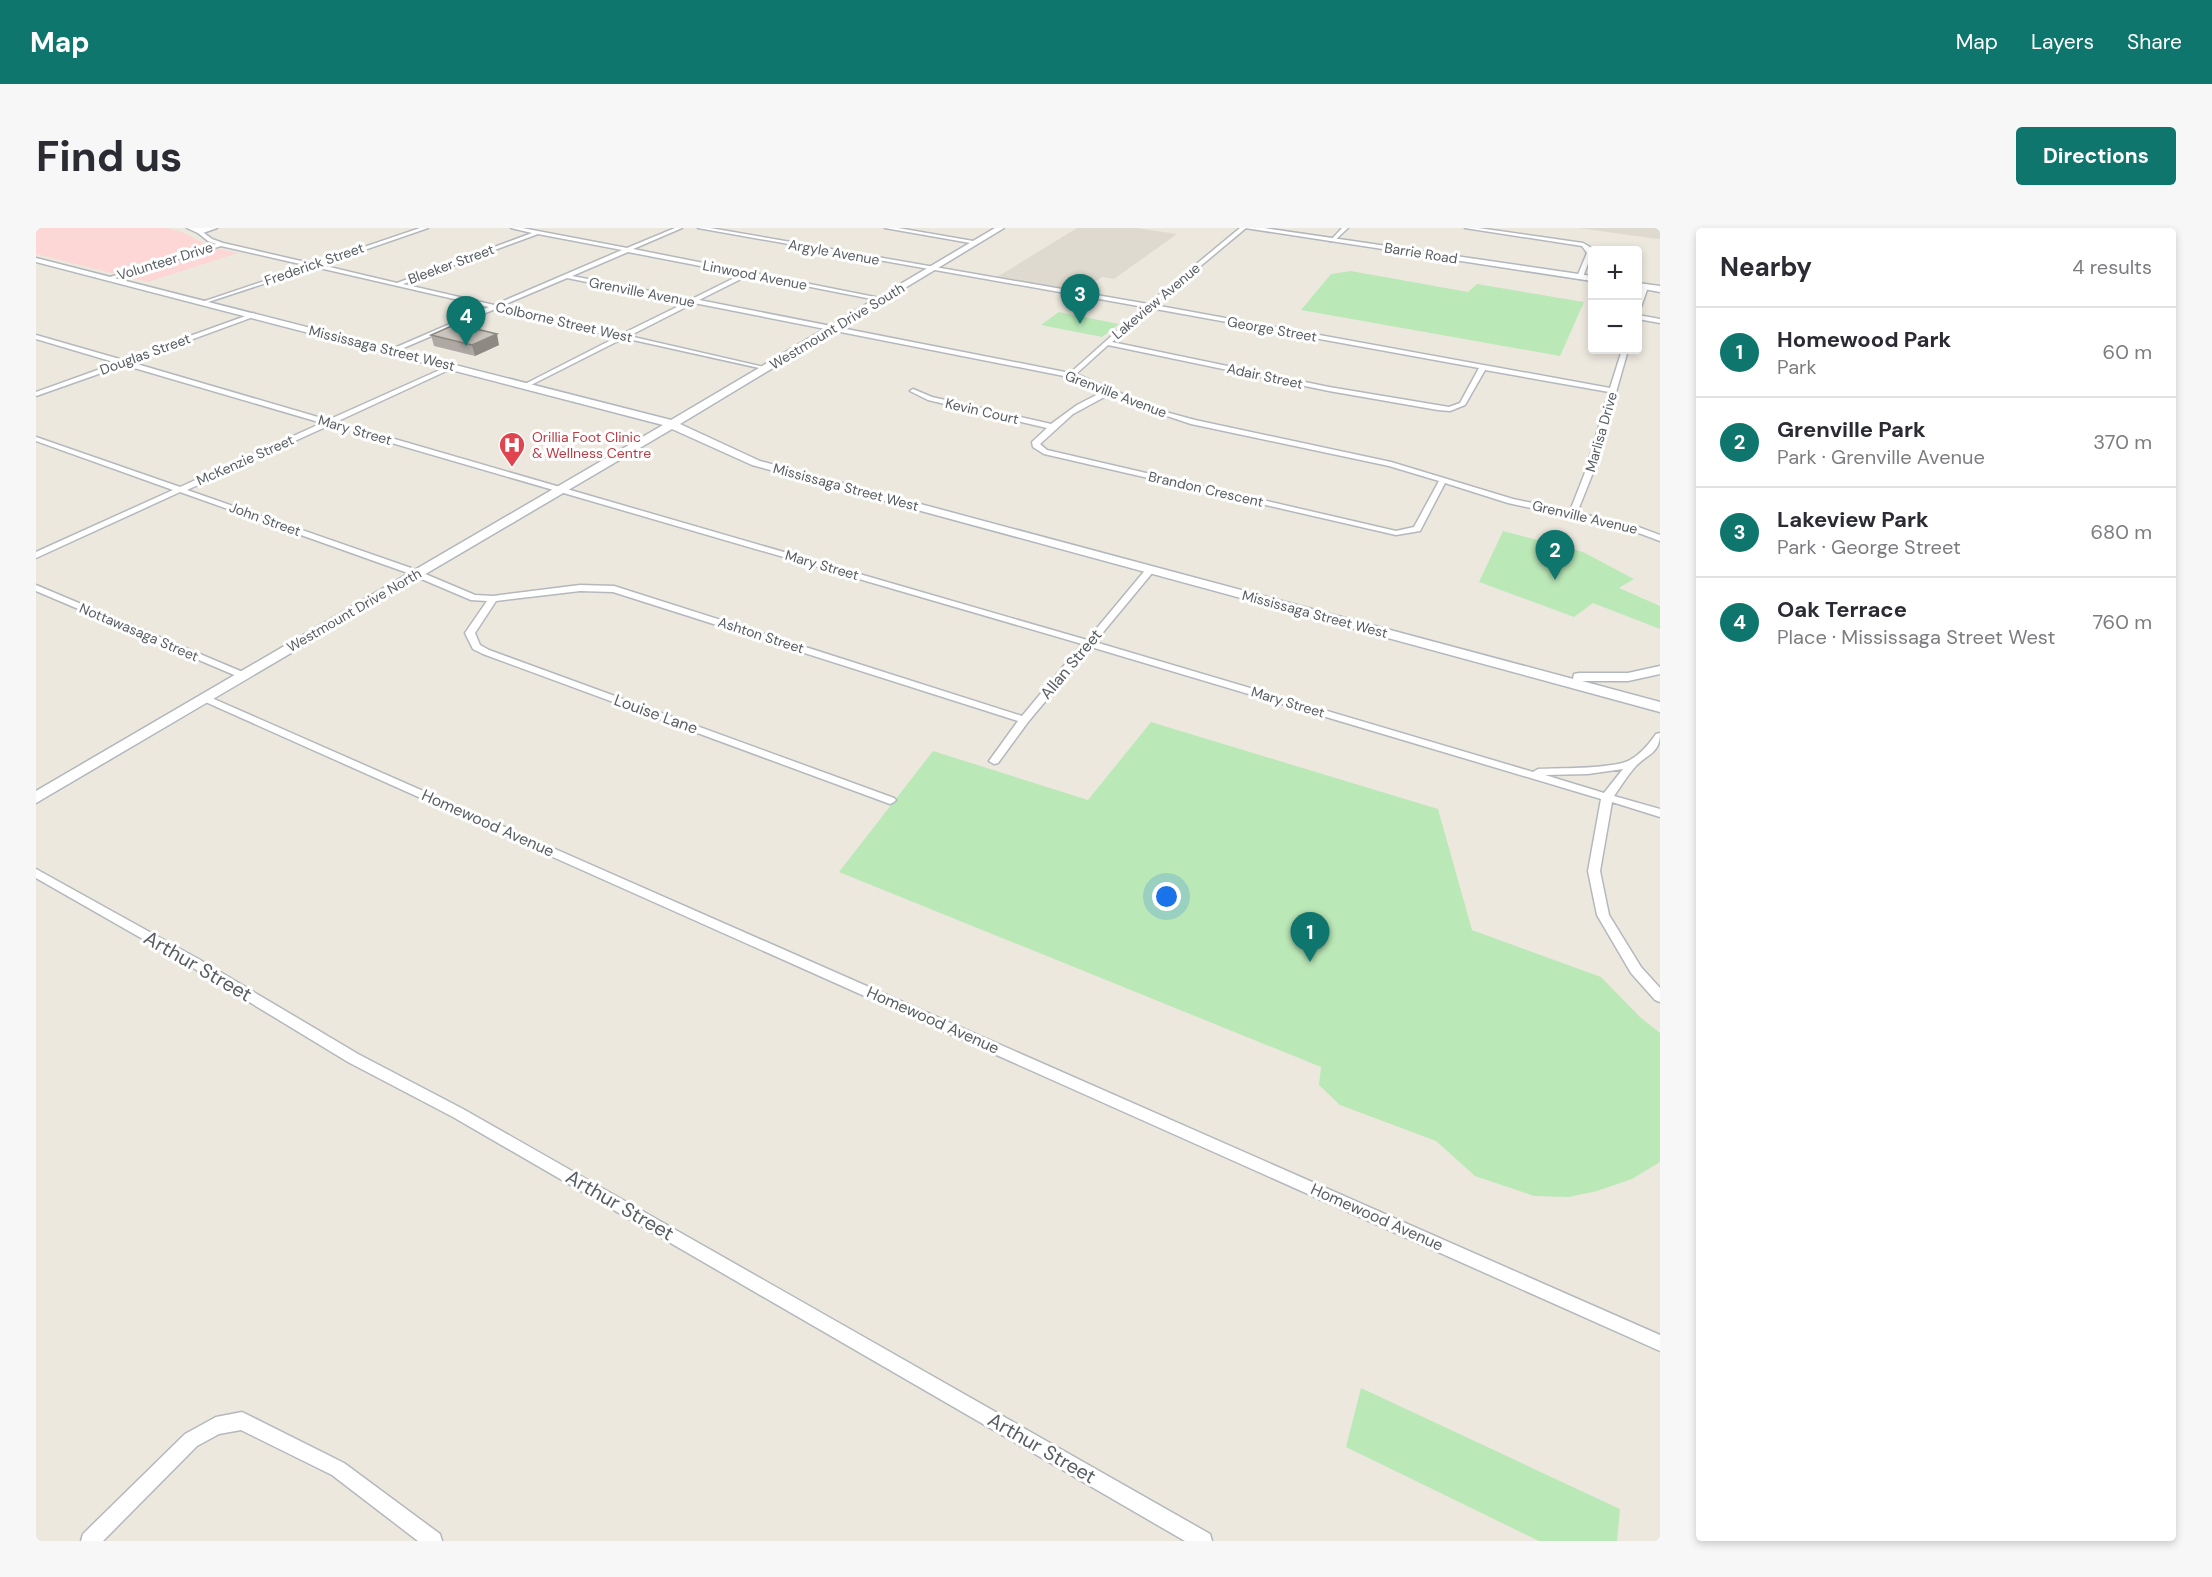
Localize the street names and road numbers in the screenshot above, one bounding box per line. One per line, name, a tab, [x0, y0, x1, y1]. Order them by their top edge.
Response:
street label: Argyle Avenue	[787, 235, 881, 269]
street label: Volunteer Drive	[115, 238, 215, 284]
street label: Barrie Road	[1383, 238, 1459, 268]
street label: Frederick Street	[262, 239, 366, 289]
street label: Bleeker Street	[405, 240, 497, 288]
street label: Linwood Avenue	[701, 256, 809, 294]
street label: Lakeview Avenue	[1108, 259, 1204, 343]
street label: Grenville Avenue	[587, 273, 697, 311]
street label: Westmount Drive South	[766, 279, 908, 373]
street label: Colborne Street West	[494, 298, 634, 346]
street label: George Street	[1226, 312, 1318, 346]
street label: Mississaga Street West	[307, 321, 457, 375]
street label: Douglas Street	[97, 329, 193, 379]
street label: Adair Street	[1225, 359, 1305, 393]
street label: Grenville Avenue	[1063, 366, 1169, 422]
street label: Marlisa Drive	[1581, 390, 1621, 474]
street label: Kevin Court	[943, 394, 1021, 428]
street label: Mary Street	[316, 411, 394, 449]
street label: McKenzie Street	[194, 431, 296, 489]
street label: Mississaga Street West	[771, 459, 921, 515]
street label: Brandon Crescent	[1147, 467, 1265, 511]
street label: Grenville Avenue	[1531, 496, 1639, 538]
street label: John Street	[227, 498, 303, 540]
street label: Mary Street	[783, 546, 861, 584]
street label: Westmount Drive North	[283, 564, 425, 656]
street label: Mississaga Street West	[1240, 586, 1390, 642]
street label: Nottawasaga Street	[77, 599, 201, 665]
street label: Ashton Street	[716, 613, 806, 657]
street label: Allan Street	[1036, 625, 1106, 703]
street label: Mary Street	[1249, 682, 1327, 722]
street label: Louise Lane	[611, 689, 701, 739]
street label: Homewood Avenue	[418, 784, 558, 862]
street label: Arthur Street	[139, 925, 257, 1008]
street label: Homewood Avenue	[863, 981, 1003, 1059]
street label: Arthur Street	[561, 1164, 679, 1247]
street label: Homewood Avenue	[1307, 1178, 1447, 1256]
street label: Arthur Street	[983, 1407, 1101, 1490]

